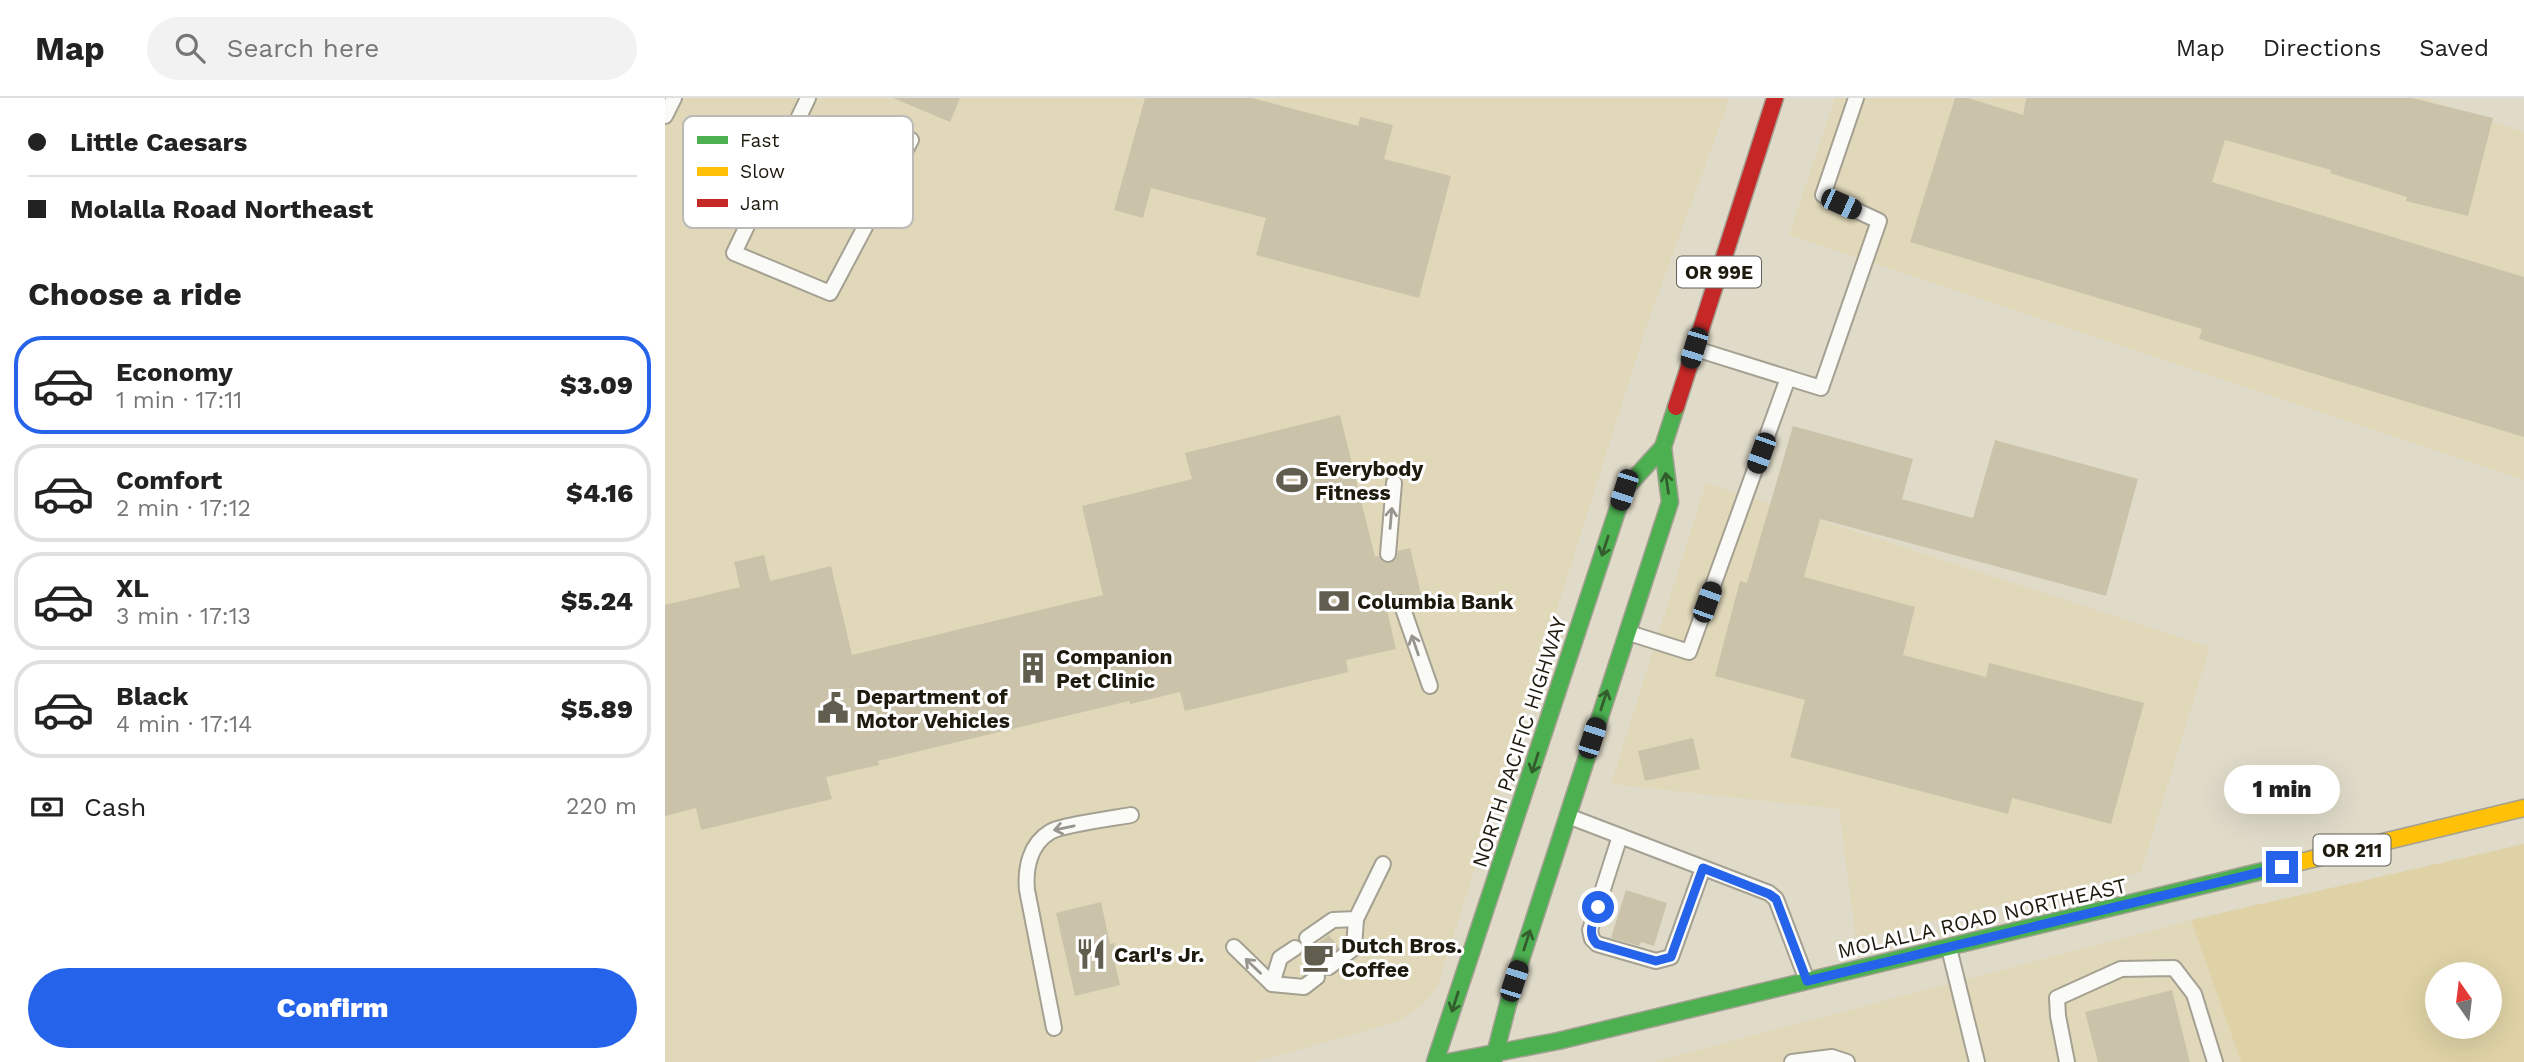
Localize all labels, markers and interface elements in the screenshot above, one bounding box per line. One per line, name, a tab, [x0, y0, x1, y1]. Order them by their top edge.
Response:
search box	[147, 17, 637, 80]
text: Map	[35, 29, 105, 68]
icon: search	[171, 29, 209, 67]
text: Search here	[227, 33, 379, 63]
text: Map	[2176, 34, 2225, 62]
text: Directions	[2263, 34, 2381, 62]
text: Saved	[2419, 34, 2489, 62]
legend	[683, 116, 913, 228]
text: Little Caesars	[70, 127, 247, 157]
text: Fast	[740, 129, 779, 152]
text: Slow	[740, 160, 785, 183]
car	[1818, 186, 1865, 222]
text: Jam	[740, 192, 779, 215]
text: Molalla Road Northeast	[70, 194, 373, 224]
road number: OR 99E	[1677, 256, 1761, 288]
text: Choose a ride	[28, 275, 242, 313]
car	[1678, 325, 1711, 371]
icon: car	[32, 354, 95, 417]
text: Economy	[116, 357, 233, 387]
text: $3.09	[560, 370, 633, 400]
text: 1 min · 17:11	[116, 387, 242, 414]
car	[1744, 430, 1779, 476]
place label: Everybody Fitness	[1315, 456, 1423, 505]
icon: car	[32, 462, 95, 525]
sports icon: Everybody Fitness	[1275, 463, 1309, 497]
text: Comfort	[116, 465, 222, 495]
car	[1608, 467, 1641, 513]
one-way arrow	[1661, 473, 1674, 495]
text: $4.16	[566, 478, 633, 508]
text: 2 min · 17:12	[116, 495, 251, 522]
one-way arrow	[1385, 508, 1398, 530]
one-way arrow	[1598, 535, 1610, 557]
icon: car	[32, 570, 95, 633]
text: XL	[116, 573, 149, 603]
car	[1690, 579, 1725, 625]
bank icon: Columbia Bank	[1317, 584, 1351, 618]
text: $5.24	[561, 586, 633, 616]
place label: Columbia Bank	[1357, 589, 1514, 614]
text: 3 min · 17:13	[116, 603, 251, 630]
street label: NORTH PACIFIC HIGHWAY	[1467, 613, 1571, 871]
one-way arrow	[1408, 634, 1420, 656]
place label: Companion Pet Clinic	[1056, 644, 1173, 693]
building icon: Companion Pet Clinic	[1016, 651, 1050, 685]
icon: car	[32, 678, 95, 741]
text: Black	[116, 681, 188, 711]
place label: Department of Motor Vehicles	[856, 684, 1010, 733]
one-way arrow	[1598, 689, 1611, 711]
public building icon: Department of Motor Vehicles	[816, 691, 850, 725]
text: $5.89	[561, 694, 633, 724]
text: 4 min · 17:14	[116, 711, 252, 738]
car	[1576, 715, 1609, 761]
one-way arrow	[1527, 751, 1540, 773]
callout: 1 min	[2224, 766, 2340, 814]
text: 1 min	[2252, 776, 2312, 803]
icon: cash	[28, 788, 66, 826]
text: Cash	[84, 792, 146, 822]
text: 220 m	[566, 793, 637, 820]
one-way arrow	[1053, 822, 1076, 836]
road number: OR 211	[2313, 834, 2391, 866]
route end	[2266, 851, 2298, 883]
street label: MOLALLA ROAD NORTHEAST	[1835, 872, 2129, 963]
route start	[1582, 891, 1614, 923]
one-way arrow	[1521, 929, 1534, 951]
place label: Dutch Bros. Coffee	[1341, 933, 1462, 982]
restaurant icon: Carl's Jr.	[1074, 937, 1108, 971]
cafe icon: Dutch Bros. Coffee	[1301, 940, 1335, 974]
place label: Carl's Jr.	[1114, 942, 1204, 967]
one-way arrow	[1245, 957, 1262, 974]
car	[1498, 958, 1531, 1004]
north arrow	[2425, 962, 2503, 1040]
map controls	[2425, 962, 2502, 1039]
button: Confirm	[28, 968, 637, 1048]
one-way arrow	[1448, 990, 1460, 1012]

